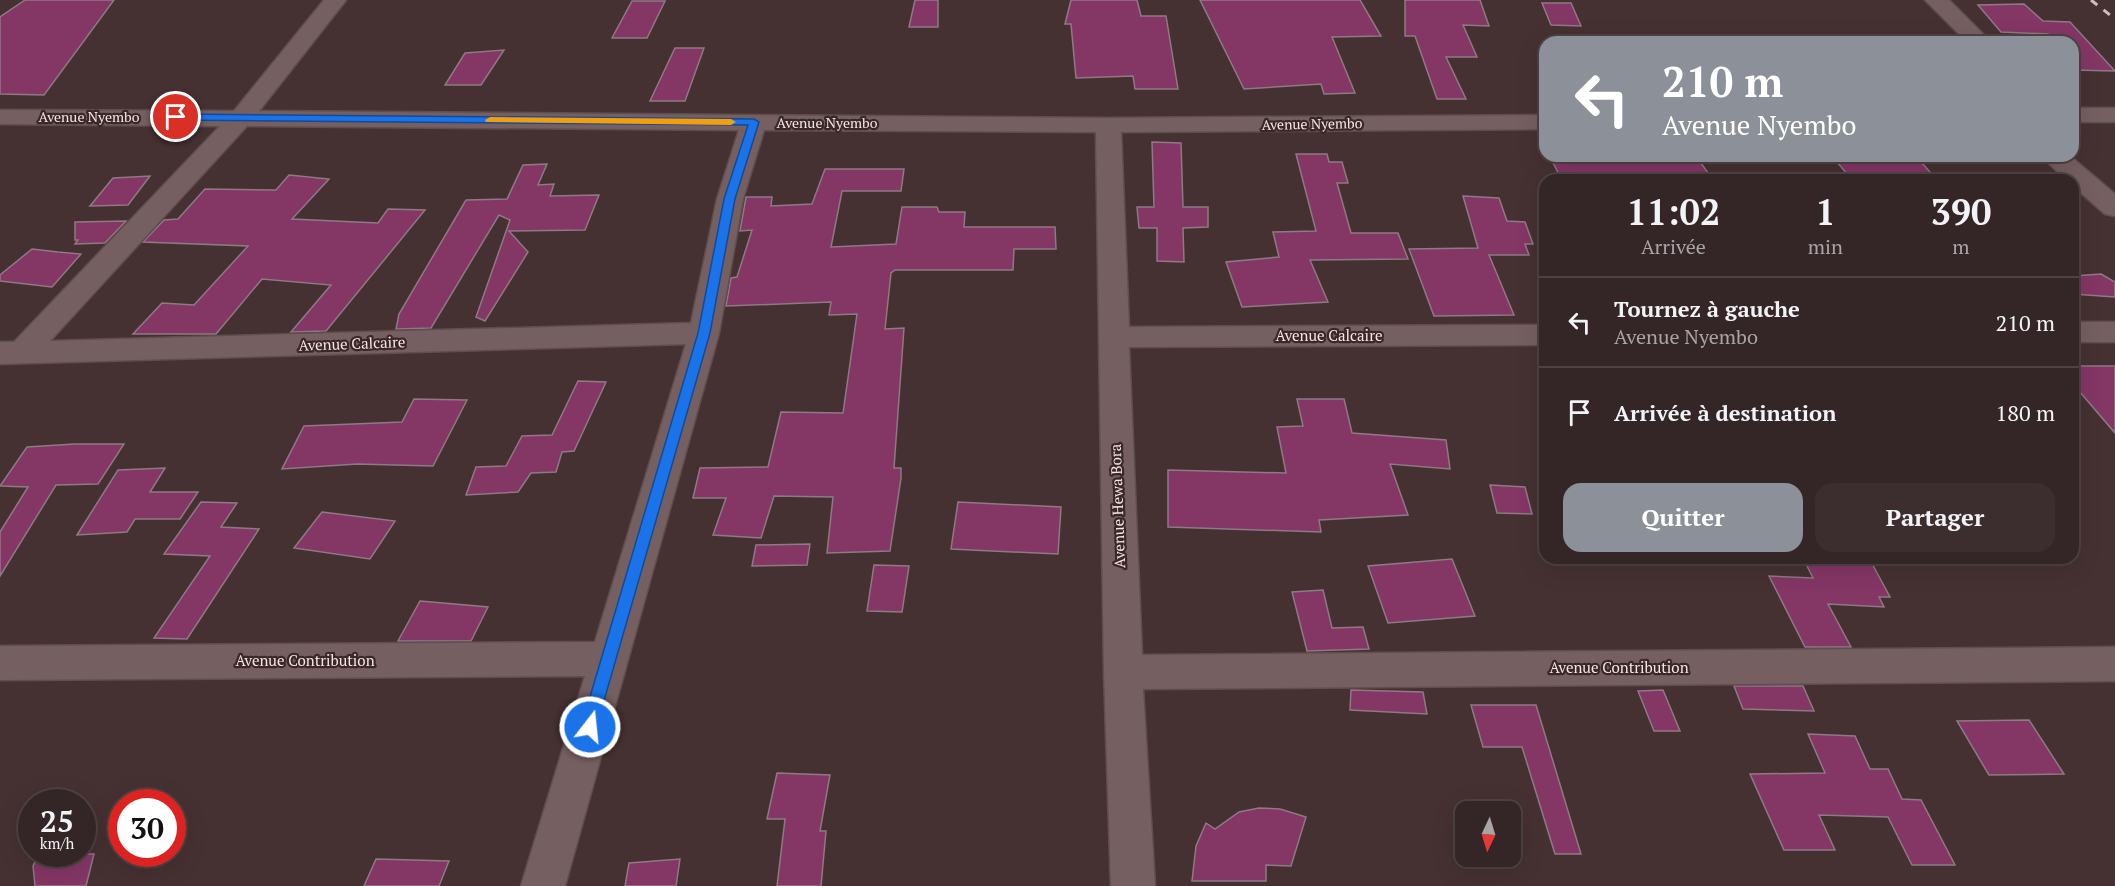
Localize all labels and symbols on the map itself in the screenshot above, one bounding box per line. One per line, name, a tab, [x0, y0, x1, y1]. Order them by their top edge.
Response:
pin	[150, 91, 201, 142]
street label: Avenue Nyembo	[39, 107, 140, 126]
street label: Avenue Nyembo	[777, 113, 878, 132]
street label: Avenue Nyembo	[1261, 113, 1363, 134]
street label: Avenue Calcaire	[1276, 325, 1382, 345]
street label: Avenue Calcaire	[298, 331, 406, 355]
street label: Avenue Hewa Bora	[1105, 443, 1129, 568]
street label: Avenue Contribution	[235, 650, 375, 670]
street label: Avenue Contribution	[1549, 657, 1689, 677]
position arrow	[558, 695, 622, 759]
speed limit sign: 30	[108, 789, 186, 867]
north arrow	[1455, 801, 1521, 867]

